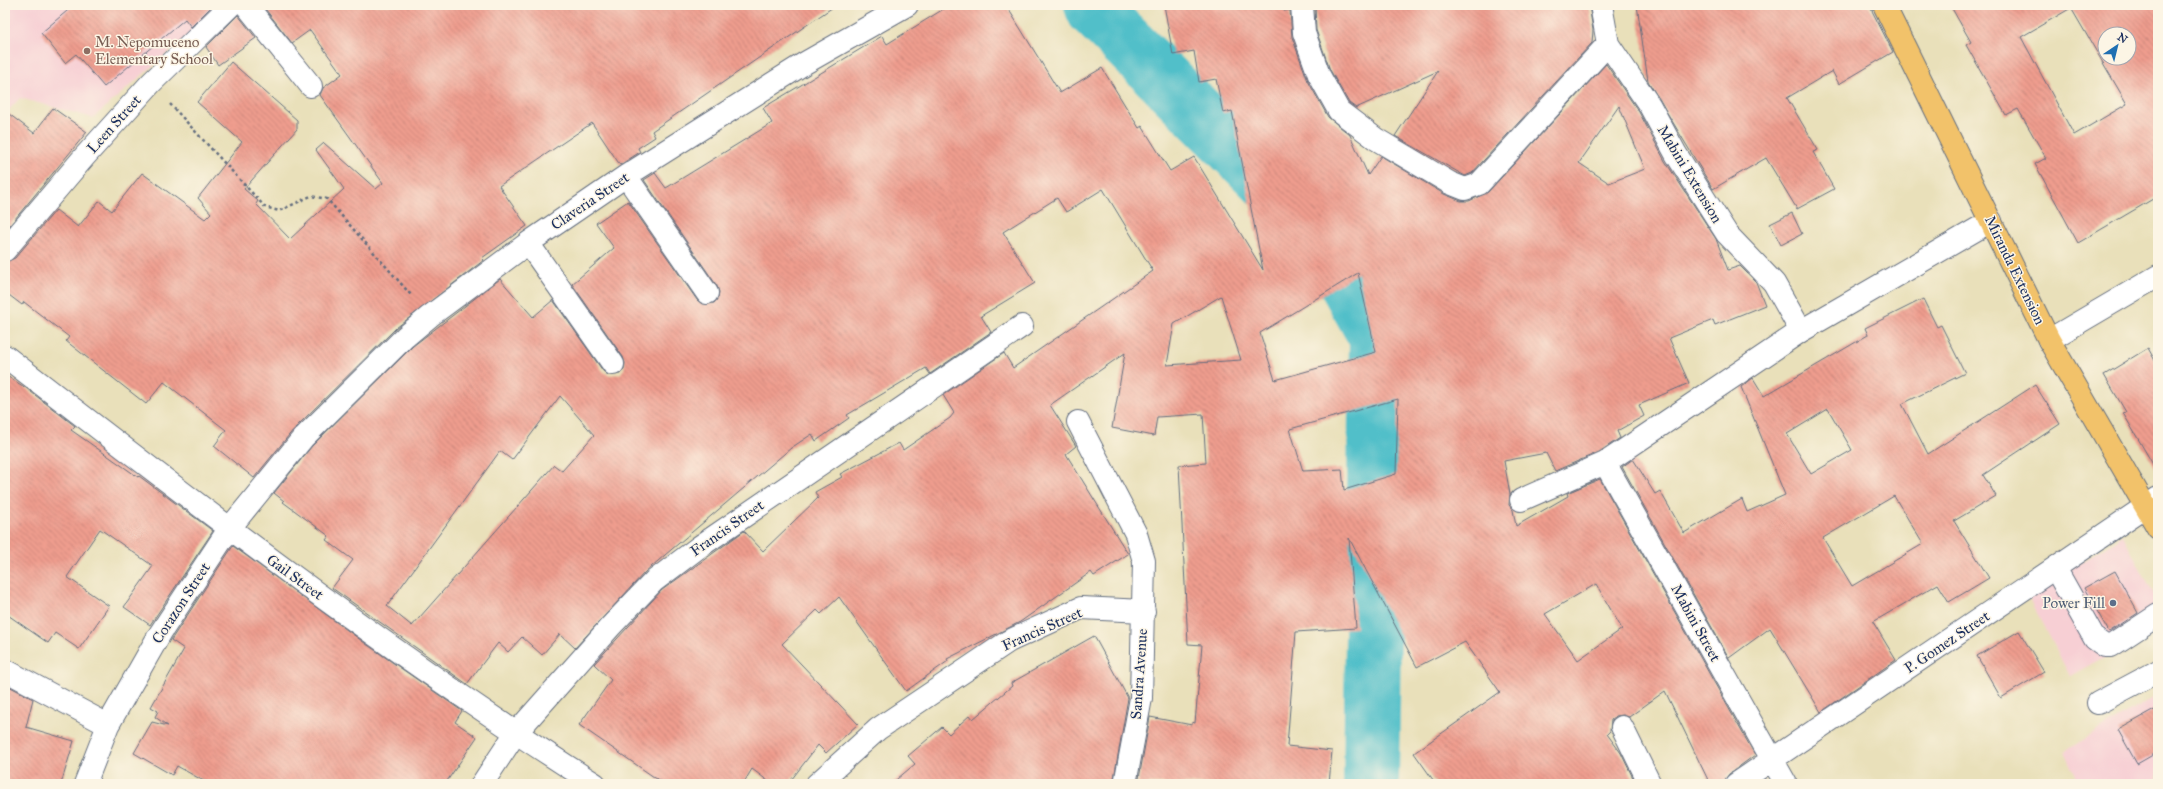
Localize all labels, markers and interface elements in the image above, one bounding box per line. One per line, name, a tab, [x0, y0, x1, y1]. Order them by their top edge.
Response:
north arrow	[2097, 26, 2137, 66]
text: N	[2115, 30, 2131, 47]
place label: M. Nepomuceno Elementary School	[95, 33, 214, 68]
marker: M. Nepomuceno Elementary School	[82, 46, 92, 56]
street label: Leen Street	[83, 91, 145, 157]
street label: Mabini Extension	[1654, 122, 1726, 226]
street label: Claveria Street	[548, 168, 633, 234]
street label: Miranda Extension	[1981, 213, 2049, 327]
street label: Francis Street	[687, 496, 768, 560]
street label: Gail Street	[263, 550, 328, 604]
street label: Corazon Street	[148, 559, 214, 647]
street label: Mabini Street	[1667, 581, 1725, 666]
place label: Power Fill	[2042, 594, 2106, 612]
marker: Power Fill	[2108, 598, 2118, 608]
street label: Francis Street	[999, 603, 1086, 655]
street label: P. Gomez Street	[1901, 606, 1994, 677]
street label: Sandra Avenue	[1127, 628, 1151, 720]

